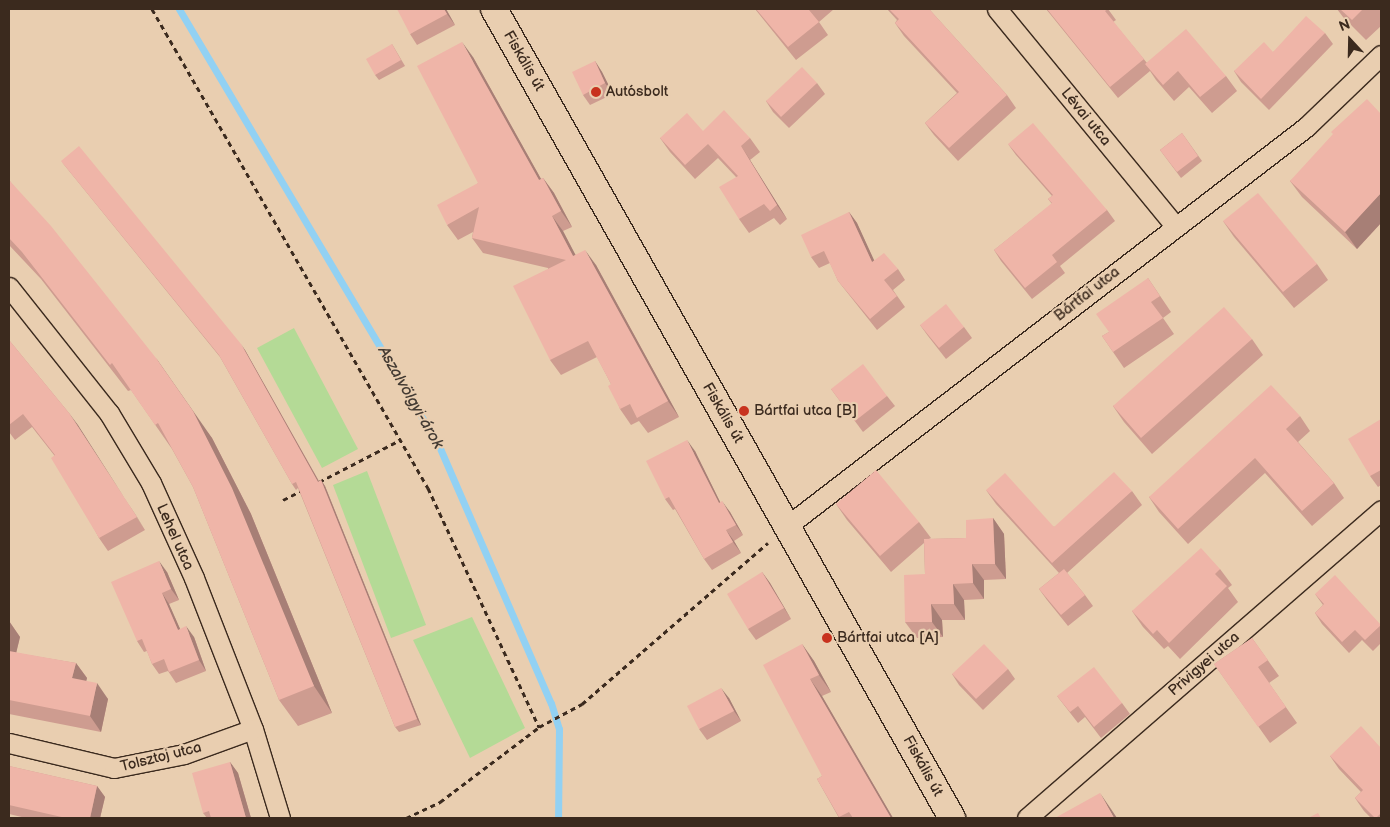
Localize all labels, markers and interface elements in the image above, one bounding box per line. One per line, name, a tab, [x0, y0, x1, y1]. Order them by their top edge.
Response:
north arrow	[1325, 15, 1375, 65]
text: N	[1336, 16, 1352, 35]
street label: Fiskális út	[500, 28, 548, 94]
place label: Autósbolt	[606, 83, 668, 101]
street label: Lévai utca	[1057, 84, 1115, 150]
marker: Autósbolt	[590, 86, 602, 98]
street label: Bártfai utca	[1051, 263, 1123, 325]
water label: Aszalvölgyi-árok	[373, 343, 447, 453]
street label: Fiskális út	[699, 380, 747, 446]
place label: Bártfai utca [B]	[754, 402, 857, 420]
marker: Bártfai utca [B]	[738, 405, 750, 417]
street label: Lehel utca	[152, 501, 198, 573]
street label: Privigyei utca	[1165, 628, 1243, 700]
place label: Bártfai utca [A]	[837, 629, 939, 647]
marker: Bártfai utca [A]	[821, 632, 833, 644]
street label: Fiskális út	[899, 732, 947, 800]
street label: Tolsztoj utca	[119, 738, 203, 776]

